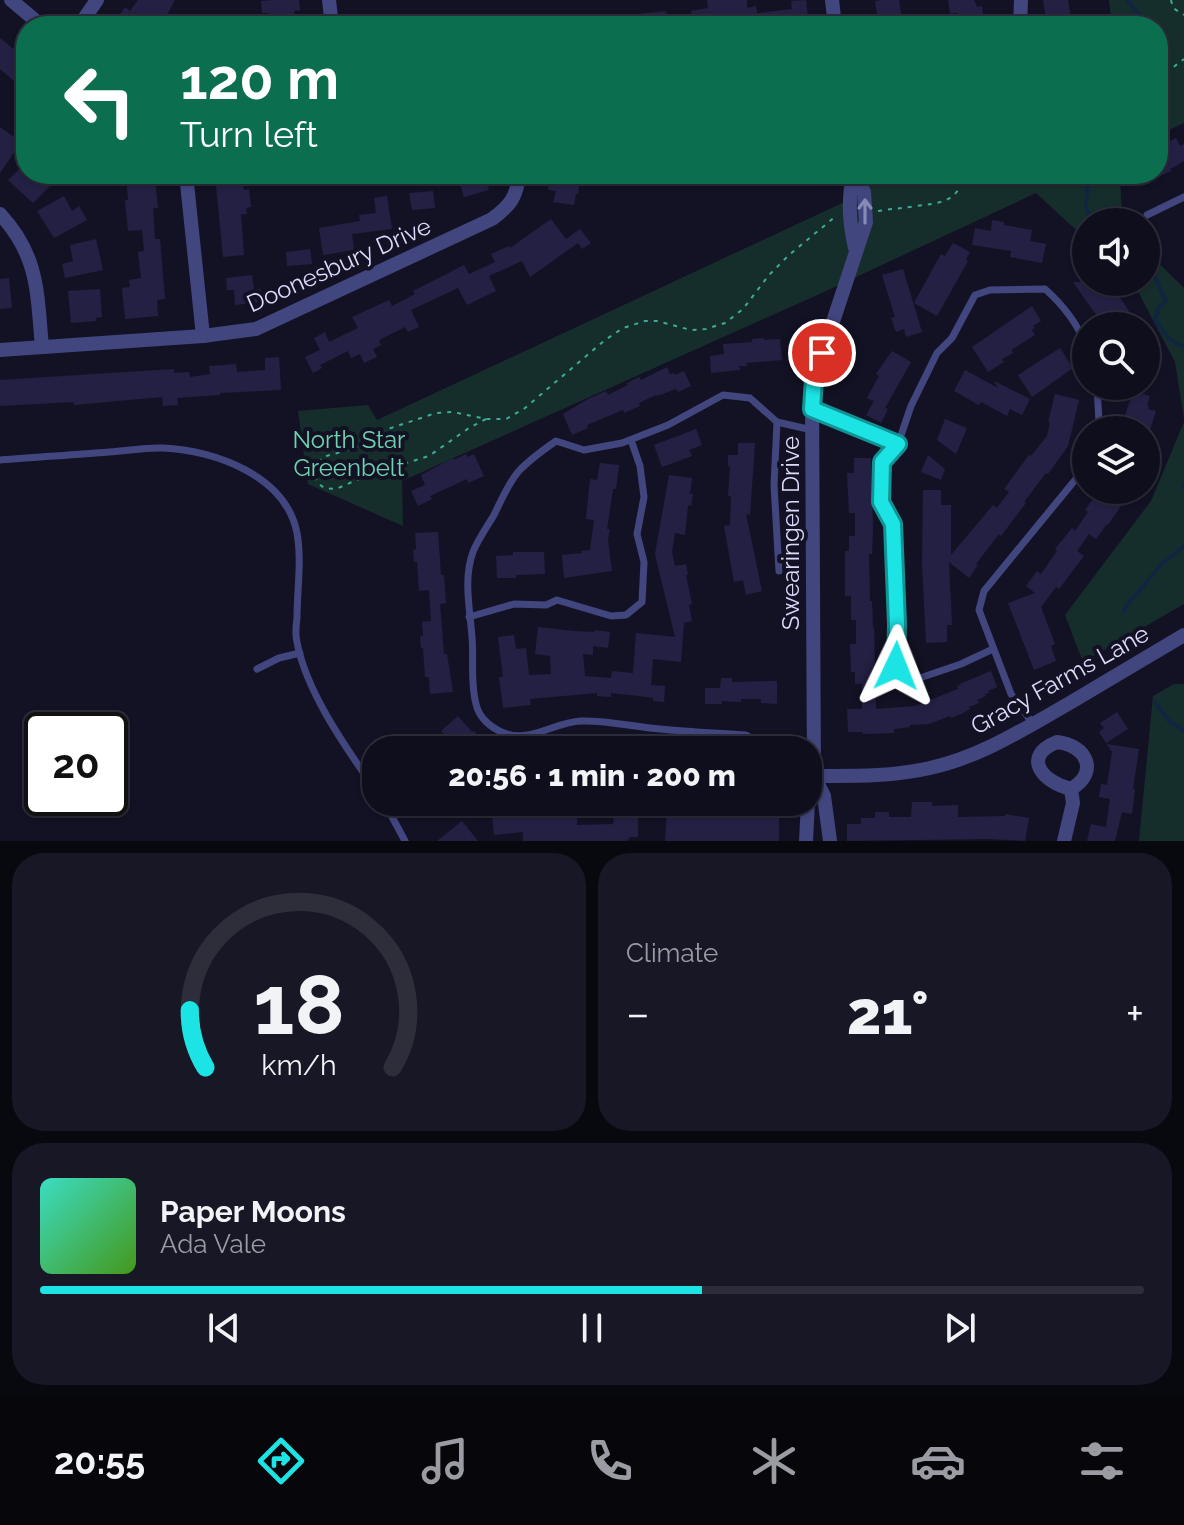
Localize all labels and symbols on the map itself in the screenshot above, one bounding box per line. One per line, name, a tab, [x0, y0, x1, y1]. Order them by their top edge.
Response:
one-way arrow	[857, 198, 873, 225]
street label: Doonesbury Drive	[242, 211, 435, 318]
pin	[788, 319, 856, 387]
park label: North Star Greenbelt	[292, 425, 406, 482]
street label: Swearingen Drive	[776, 436, 805, 630]
street label: Gracy Farms Lane	[966, 619, 1154, 741]
position arrow	[854, 624, 938, 708]
speed limit sign: 20	[24, 712, 128, 816]

